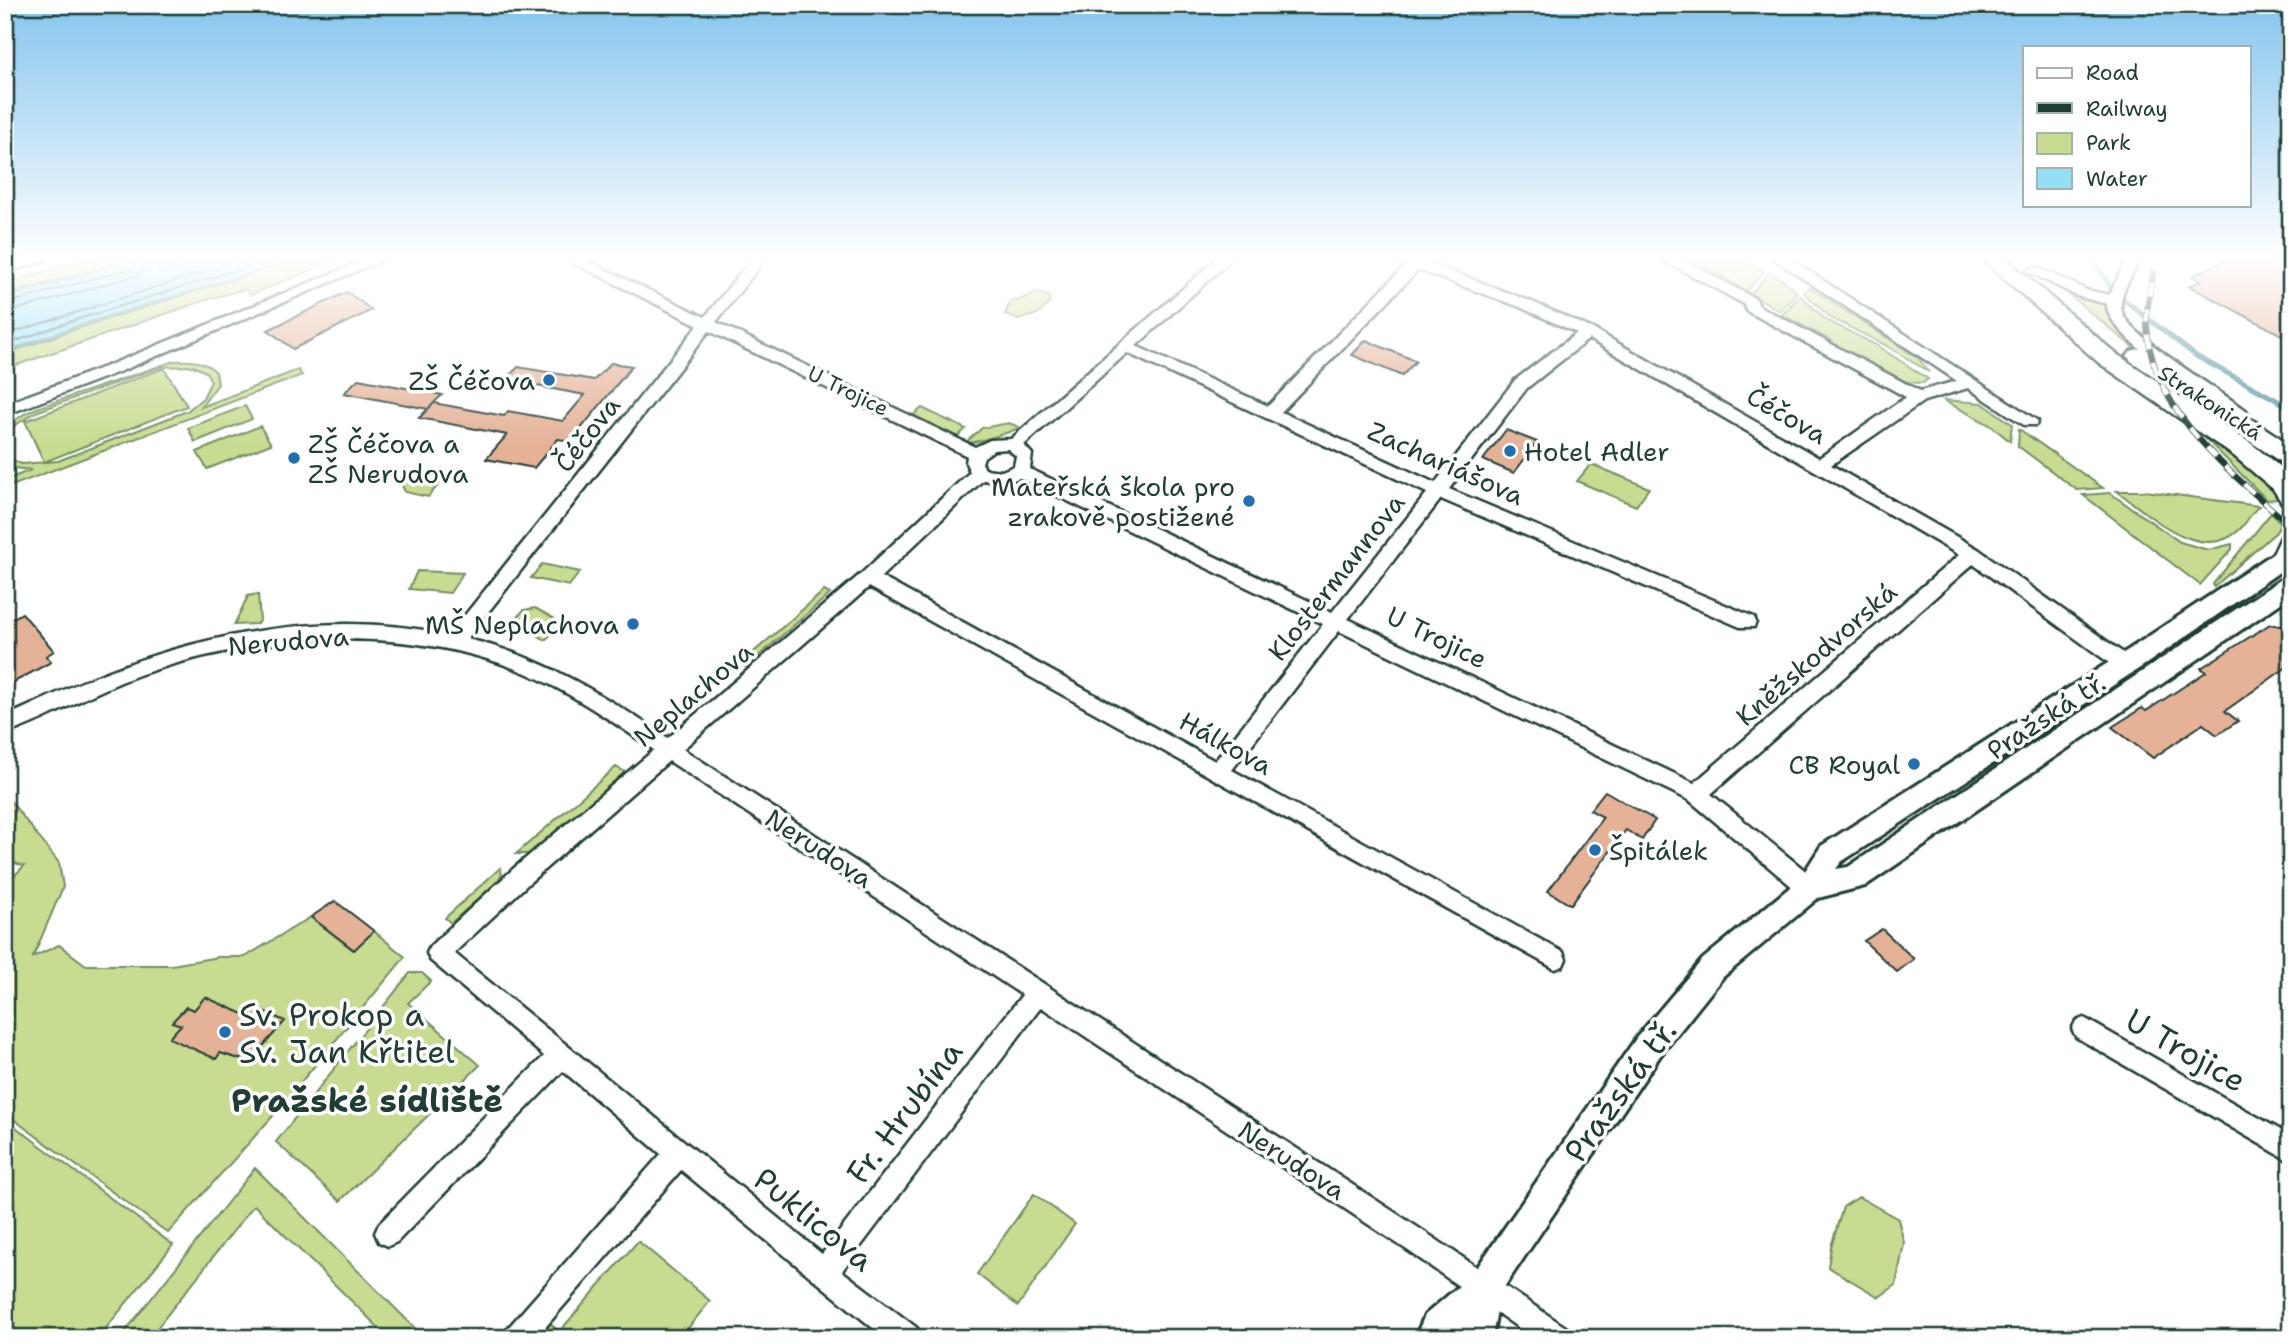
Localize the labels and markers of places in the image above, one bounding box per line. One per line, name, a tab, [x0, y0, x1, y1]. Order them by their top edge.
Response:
place label: ZŠ Čéčova	[409, 363, 535, 398]
marker: ZŠ Čéčova	[541, 372, 557, 388]
place label: ZŠ Čéčova a ZŠ Nerudova	[308, 426, 468, 491]
place label: Hotel Adler	[1524, 434, 1670, 469]
marker: Hotel Adler	[1502, 443, 1518, 459]
marker: ZŠ Čéčova a ZŠ Nerudova	[286, 450, 302, 466]
place label: Mateřská škola pro zrakově postižené	[991, 469, 1235, 534]
marker: Mateřská škola pro zrakově postižené	[1241, 493, 1257, 509]
place label: MŠ Neplachova	[425, 607, 619, 642]
marker: MŠ Neplachova	[625, 616, 641, 632]
place label: CB Royal	[1788, 747, 1900, 782]
marker: CB Royal	[1906, 756, 1922, 772]
place label: Špitálek	[1609, 833, 1708, 868]
marker: Špitálek	[1587, 842, 1603, 858]
place label: Sv. Prokop a Sv. Jan Křtitel	[239, 993, 455, 1073]
marker: Sv. Prokop a Sv. Jan Křtitel	[217, 1024, 233, 1040]

